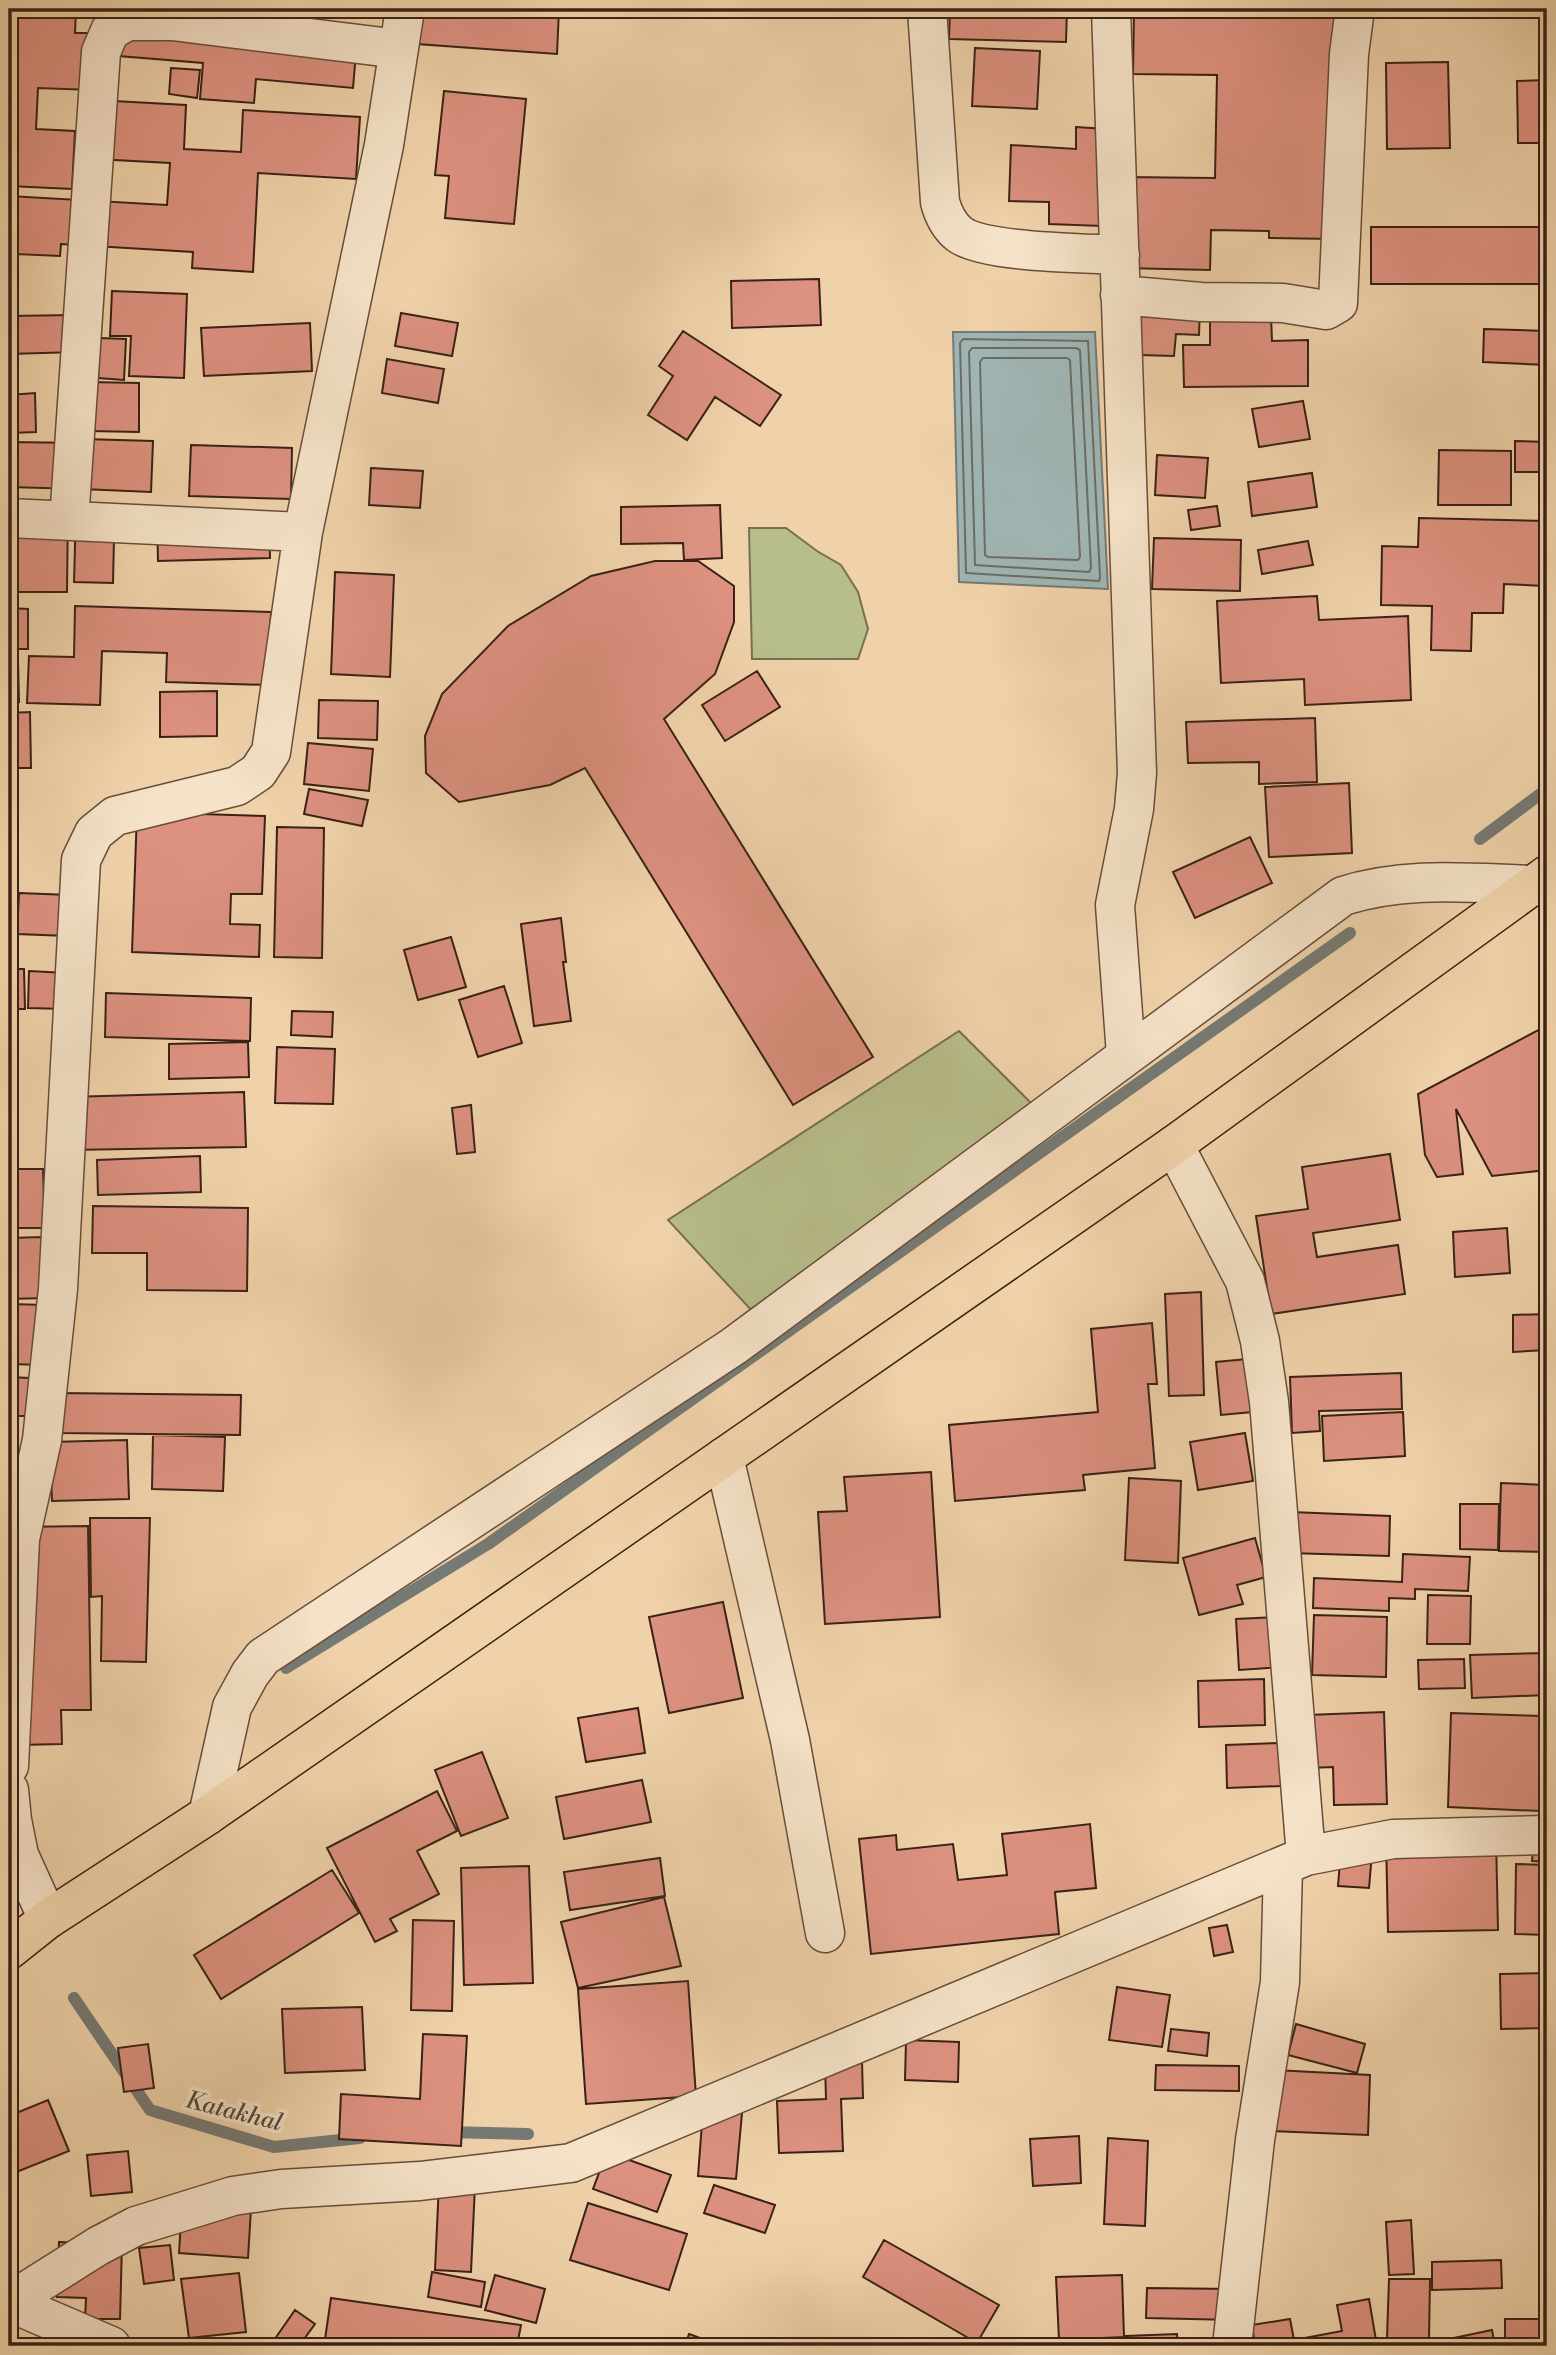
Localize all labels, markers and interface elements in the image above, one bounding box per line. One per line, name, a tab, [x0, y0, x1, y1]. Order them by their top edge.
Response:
water label: Katakhal	[182, 2085, 285, 2139]

